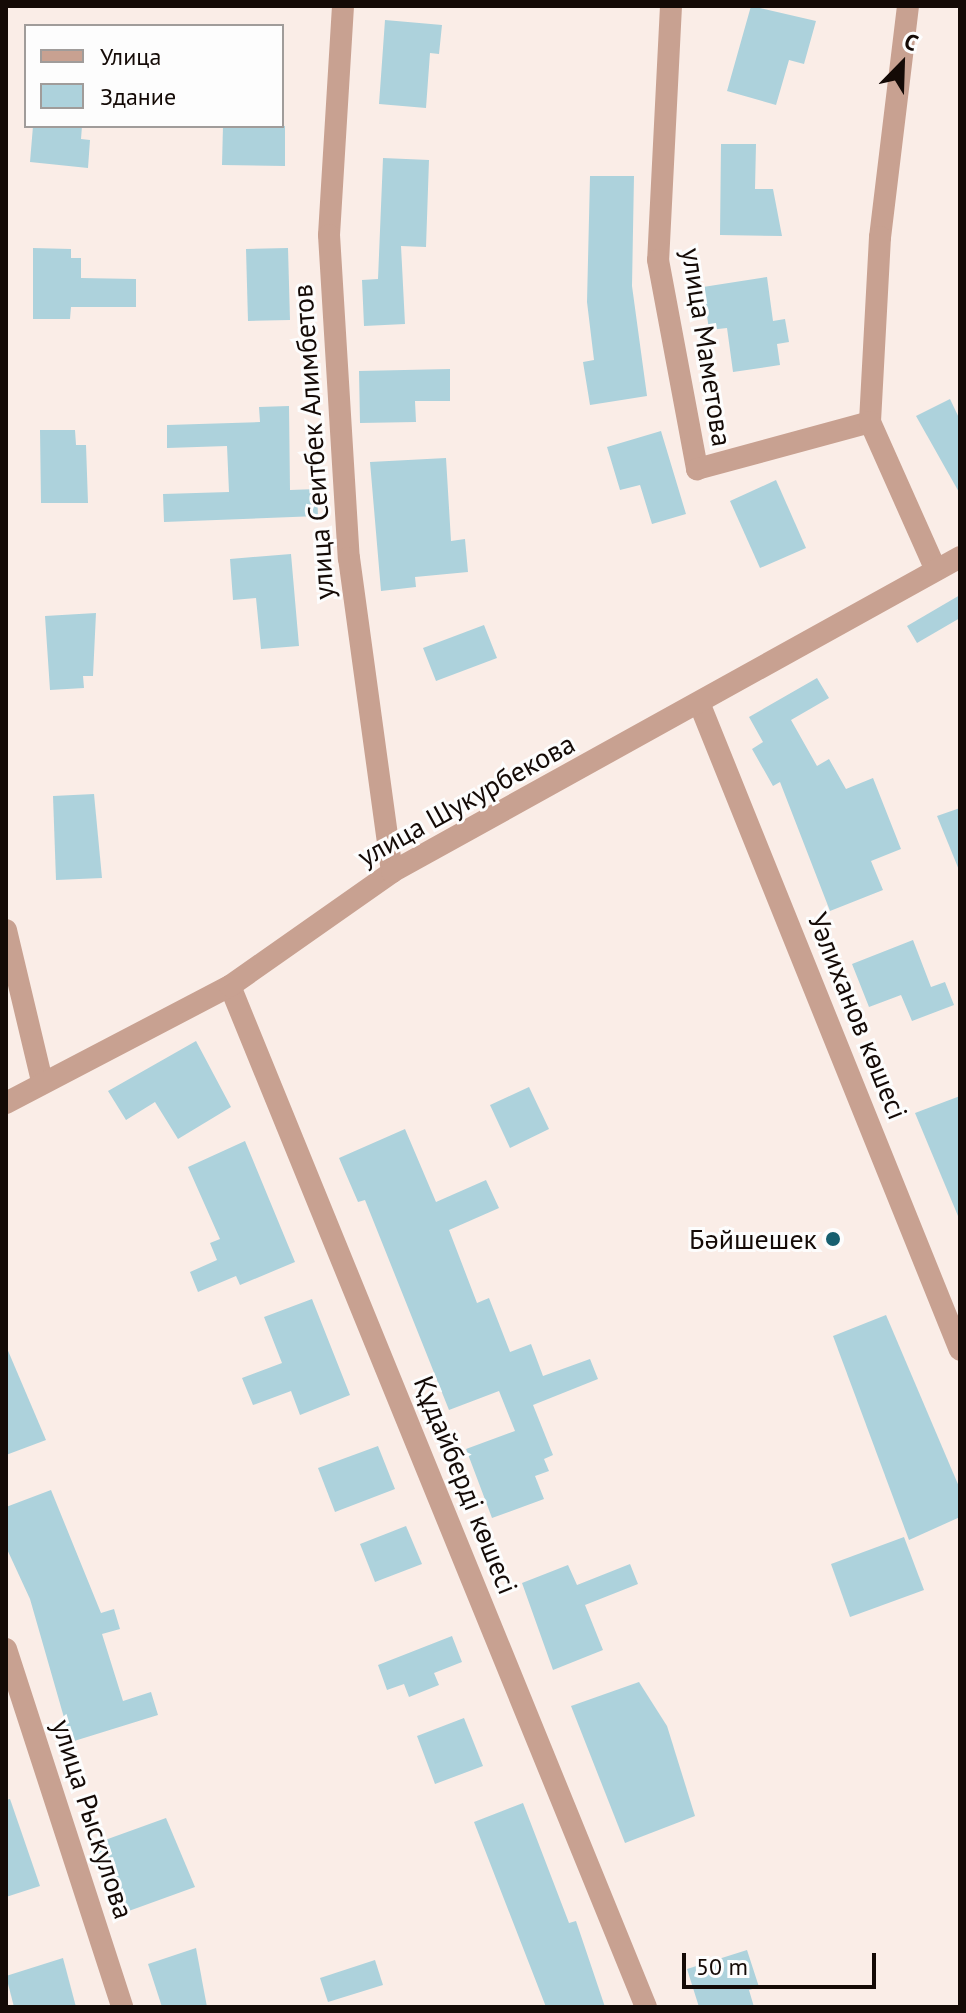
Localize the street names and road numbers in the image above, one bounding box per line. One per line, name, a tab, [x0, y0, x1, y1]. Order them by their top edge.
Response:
street label: улица Маметова	[675, 245, 739, 449]
street label: улица Сеитбек Алимбетов	[285, 283, 341, 601]
street label: улица Шукурбекова	[352, 726, 580, 874]
street label: Уәлиханов көшесі	[801, 908, 915, 1124]
street label: Құдайберді көшесі	[407, 1371, 525, 1599]
street label: улица Рыскулова	[45, 1715, 141, 1923]

